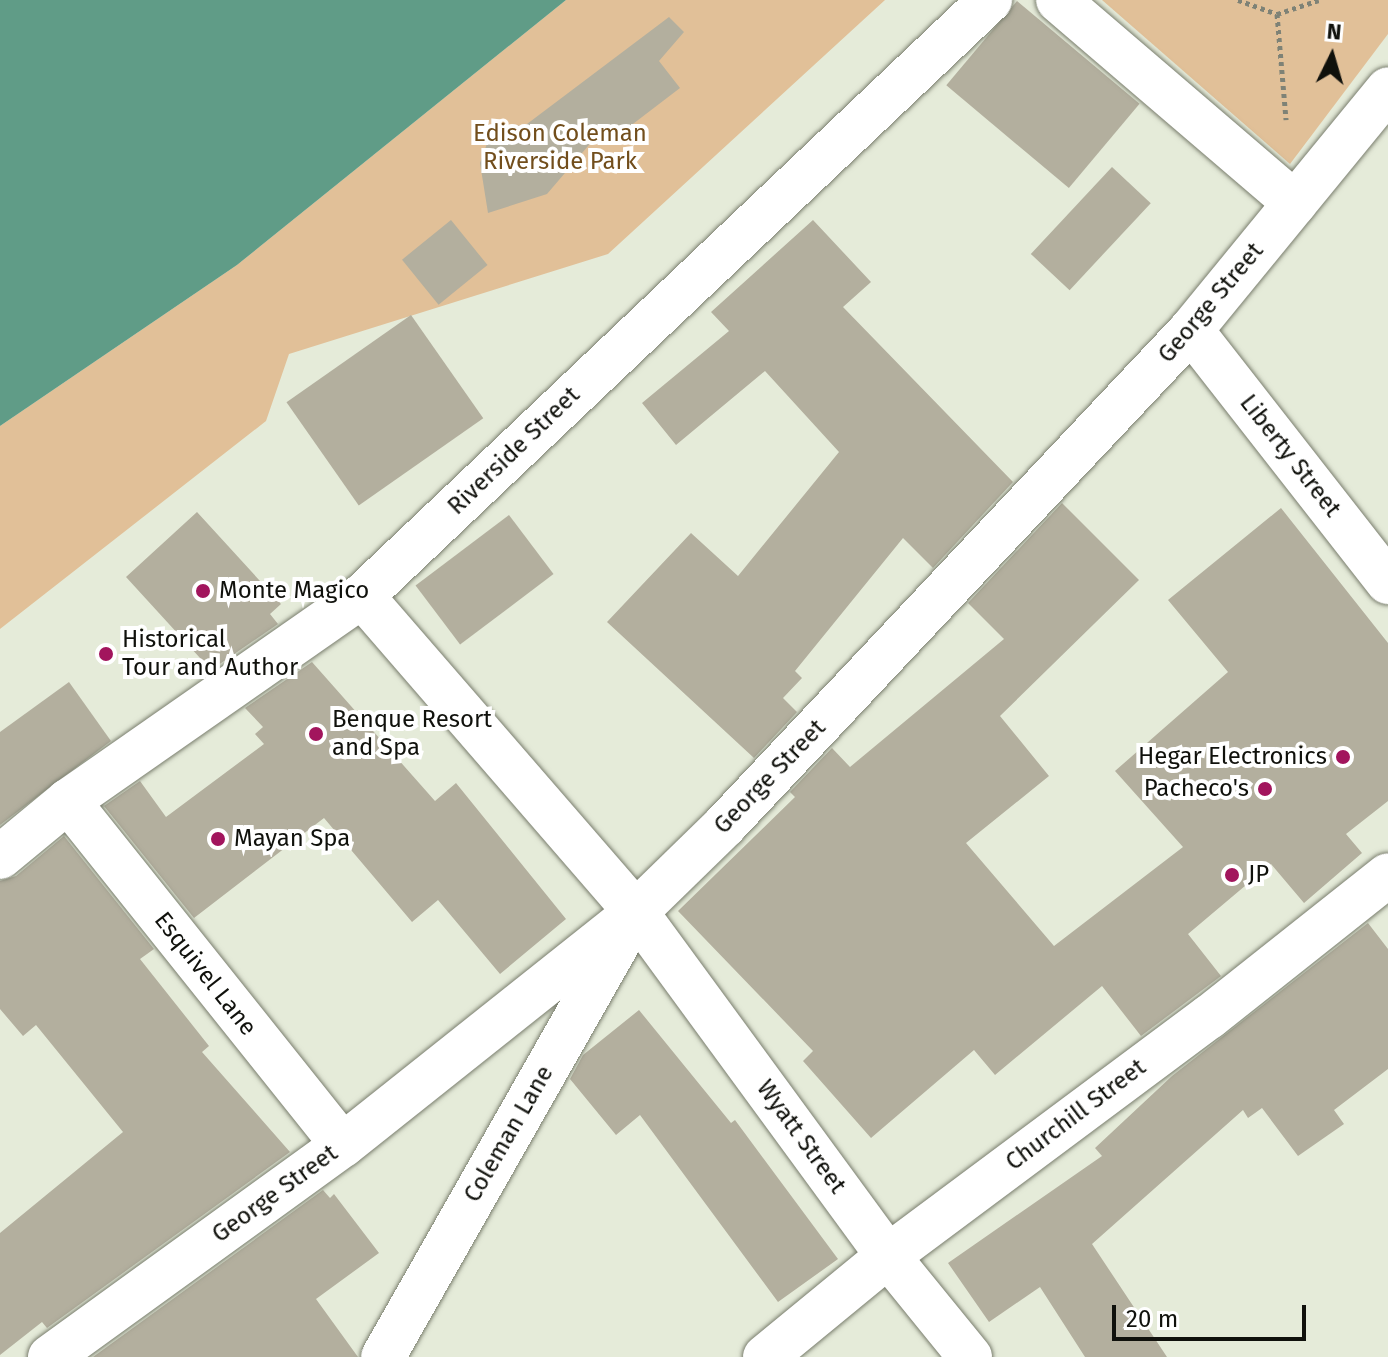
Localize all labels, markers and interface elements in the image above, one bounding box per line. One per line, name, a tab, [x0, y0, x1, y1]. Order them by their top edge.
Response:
north arrow	[1292, 16, 1372, 96]
text: N	[1326, 18, 1343, 46]
park label: Edison Coleman Riverside Park	[473, 120, 647, 176]
street label: George Street	[1152, 237, 1270, 369]
street label: Riverside Street	[442, 381, 586, 521]
street label: Liberty Street	[1233, 389, 1347, 523]
place label: Monte Magico	[219, 577, 369, 605]
marker: Monte Magico	[194, 582, 212, 600]
place label: Historical Tour and Author	[122, 626, 298, 682]
marker: Historical Tour and Author	[97, 645, 115, 663]
place label: Benque Resort and Spa	[332, 706, 492, 762]
street label: George Street	[708, 714, 832, 840]
marker: Benque Resort and Spa	[307, 725, 325, 743]
place label: Hegar Electronics	[1138, 743, 1327, 771]
marker: Hegar Electronics	[1334, 748, 1352, 766]
place label: Pacheco's	[1144, 775, 1249, 803]
marker: Pacheco's	[1256, 780, 1274, 798]
place label: Mayan Spa	[234, 825, 350, 853]
marker: Mayan Spa	[209, 830, 227, 848]
place label: JP	[1248, 861, 1269, 889]
marker: JP	[1223, 866, 1241, 884]
street label: Esquivel Lane	[148, 906, 262, 1042]
street label: Churchill Street	[1000, 1053, 1152, 1177]
street label: Coleman Lane	[458, 1061, 560, 1207]
street label: Wyatt Street	[750, 1075, 852, 1199]
street label: George Street	[207, 1139, 343, 1249]
scale bar	[1116, 1289, 1310, 1339]
text: 20 m	[1126, 1305, 1178, 1333]

